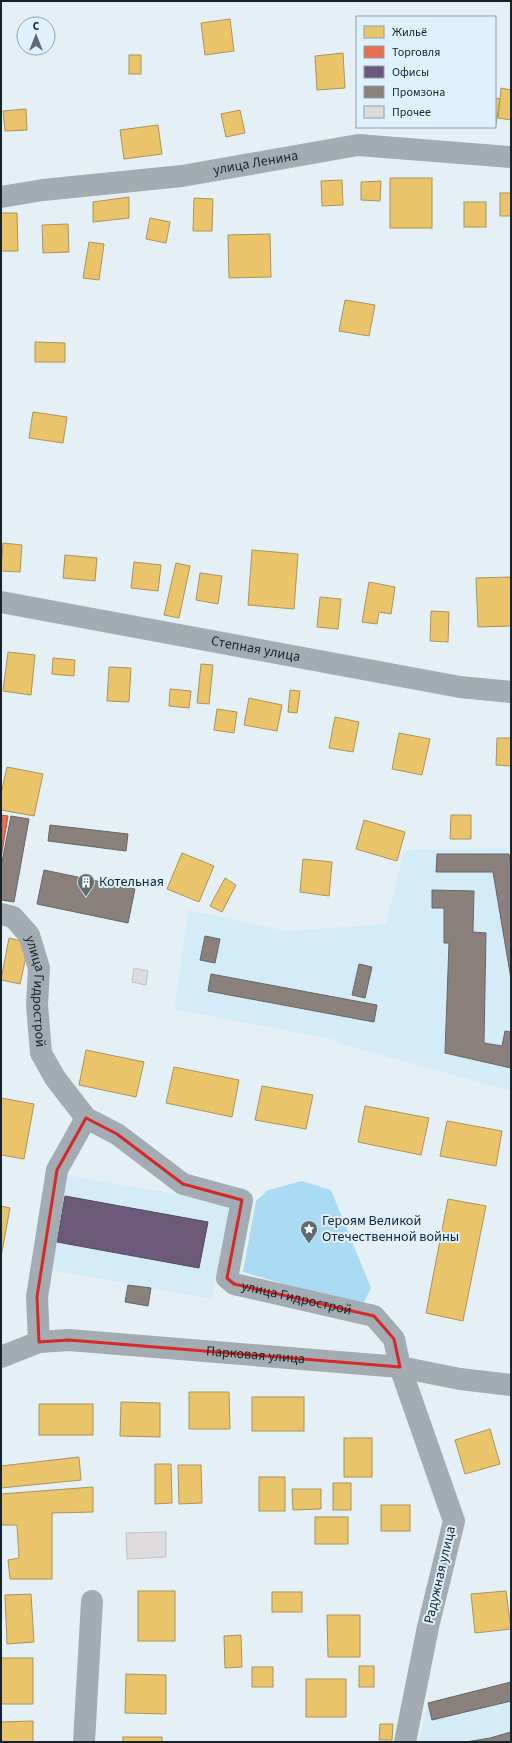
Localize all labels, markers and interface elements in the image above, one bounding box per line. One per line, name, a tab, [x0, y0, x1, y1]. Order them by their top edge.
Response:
north arrow	[16, 16, 56, 56]
legend	[356, 16, 496, 128]
text: С	[33, 19, 40, 34]
text: Жильё	[392, 24, 427, 41]
text: Торговля	[392, 44, 440, 61]
text: Офисы	[392, 64, 429, 81]
text: Промзона	[392, 84, 445, 101]
text: Прочее	[392, 104, 431, 121]
street label: улица Ленина	[211, 146, 300, 180]
street label: Степная улица	[209, 631, 302, 667]
building icon: Котельная	[76, 872, 96, 897]
place label: Котельная	[99, 872, 164, 892]
street label: улица Гидрострой	[20, 933, 50, 1048]
place label: Героям Великой Отечественной войны	[322, 1211, 459, 1247]
place icon: Героям Великой Отечественной войны	[299, 1219, 319, 1244]
street label: улица Гидрострой	[239, 1276, 354, 1321]
street label: Парковая улица	[205, 1341, 306, 1369]
street label: Радужная улица	[419, 1524, 461, 1626]

